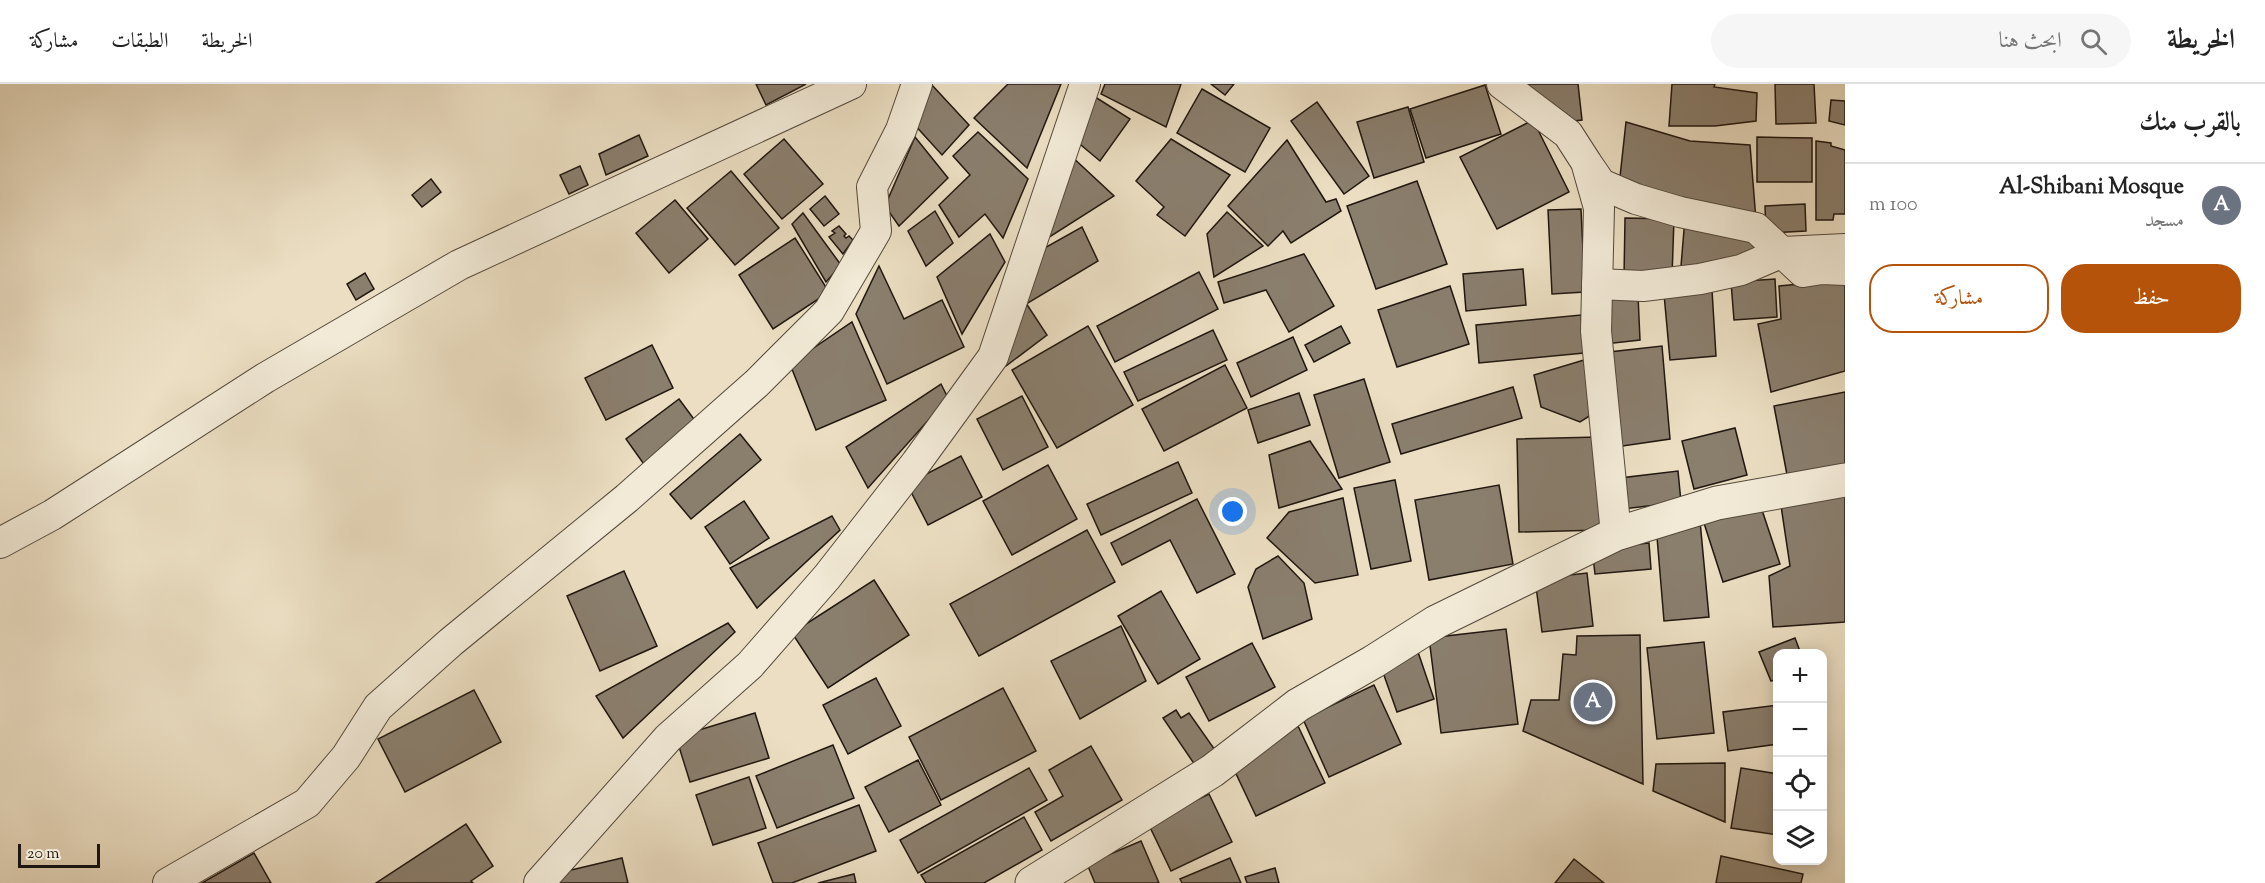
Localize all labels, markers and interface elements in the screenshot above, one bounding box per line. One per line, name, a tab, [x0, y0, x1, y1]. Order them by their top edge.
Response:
search box	[1711, 14, 2131, 68]
text: الخريطة	[2167, 21, 2235, 61]
icon: search	[2077, 25, 2110, 58]
text: ابحث هنا	[1999, 26, 2062, 58]
text: مشاركة	[30, 27, 78, 57]
text: الطبقات	[111, 27, 168, 57]
text: الخريطة	[201, 27, 253, 57]
text: بالقرب منك	[2139, 105, 2241, 142]
text: Al-Shibani Mosque	[1999, 172, 2184, 204]
text: 100 m	[1869, 191, 1918, 220]
text: A	[2213, 191, 2230, 220]
text: مسجد	[2145, 207, 2184, 236]
button: مشاركة	[1869, 264, 2049, 333]
button: حفظ	[2061, 264, 2241, 333]
your location	[1218, 497, 1247, 526]
map controls	[1773, 649, 1827, 865]
button: +	[1773, 649, 1827, 703]
pin: A	[1574, 680, 1612, 724]
button: −	[1773, 703, 1827, 757]
button: locate	[1773, 757, 1827, 811]
button: layers	[1773, 811, 1827, 865]
scale bar	[18, 841, 100, 868]
text: 20 m	[27, 843, 60, 866]

